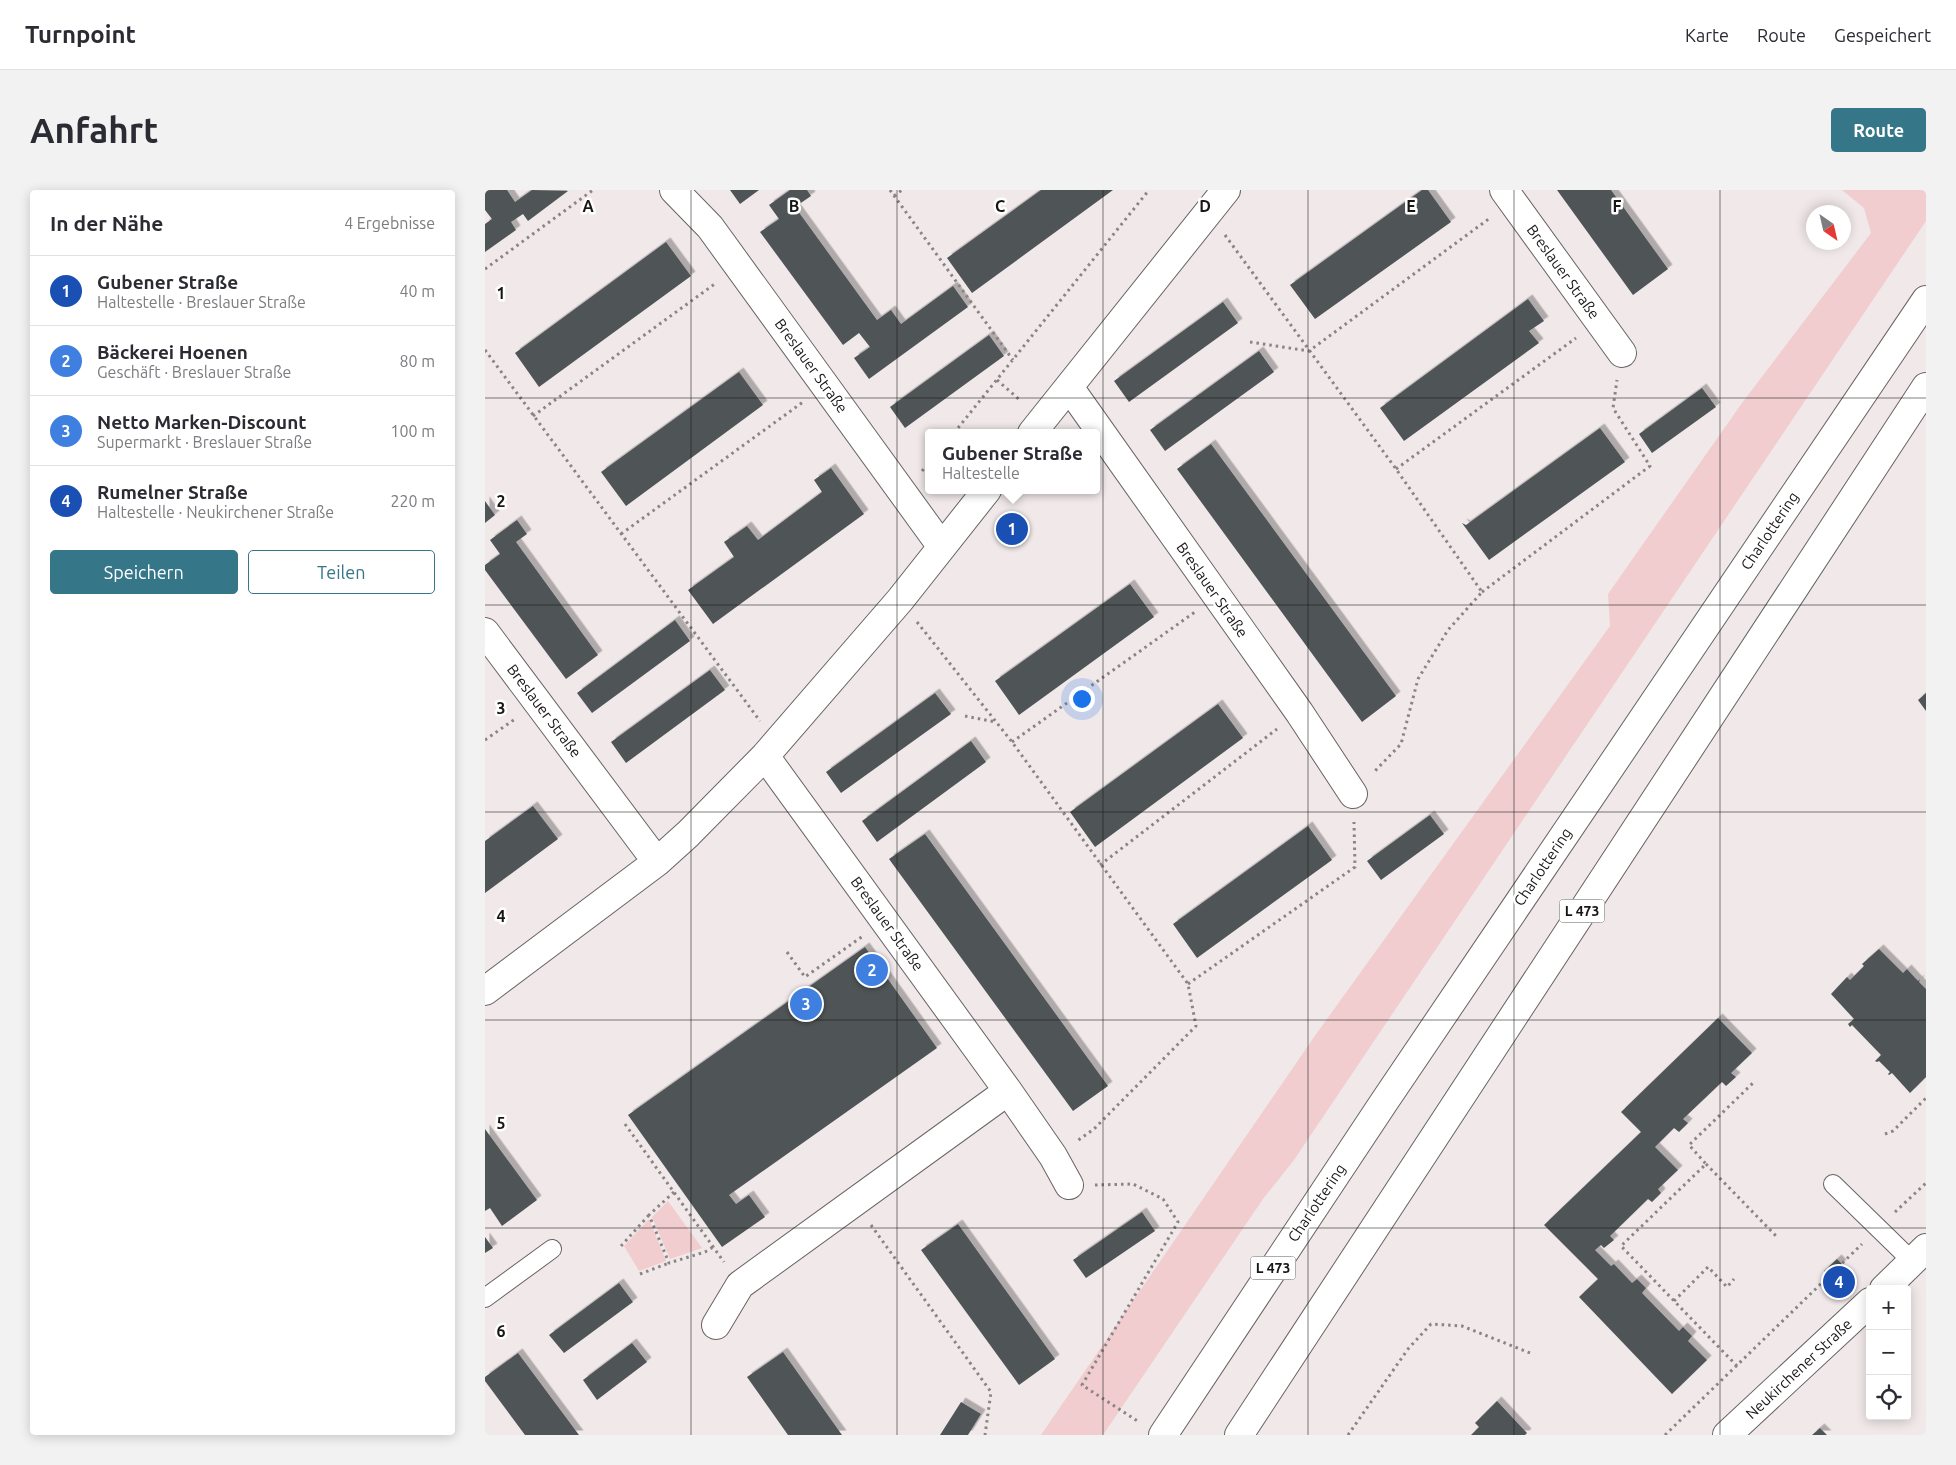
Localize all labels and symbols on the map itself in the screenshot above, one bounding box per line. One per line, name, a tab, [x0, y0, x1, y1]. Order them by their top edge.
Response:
text: A	[582, 197, 594, 215]
text: B	[789, 197, 799, 215]
text: C	[995, 197, 1005, 215]
text: D	[1199, 197, 1211, 215]
text: E	[1406, 197, 1416, 215]
text: F	[1613, 197, 1622, 215]
north arrow	[1806, 205, 1851, 250]
street label: Breslauer Straße	[1524, 221, 1603, 322]
text: 1	[496, 284, 506, 302]
street label: Breslauer Straße	[772, 315, 851, 416]
street label: Charlottering	[1737, 488, 1802, 573]
text: 2	[496, 492, 506, 510]
pin: 1	[996, 510, 1028, 548]
street label: Breslauer Straße	[1173, 539, 1252, 640]
street label: Breslauer Straße	[504, 661, 585, 761]
your location	[1069, 686, 1095, 712]
text: 3	[496, 699, 506, 717]
street label: Charlottering	[1510, 824, 1575, 909]
street label: Breslauer Straße	[848, 873, 927, 974]
road number: L 473	[1559, 899, 1605, 922]
text: 4	[496, 907, 506, 925]
pin: 2	[856, 951, 888, 989]
pin: 3	[790, 985, 822, 1023]
text: 5	[496, 1114, 506, 1132]
street label: Charlottering	[1284, 1160, 1349, 1245]
road number: L 473	[1251, 1256, 1295, 1280]
pin: 4	[1823, 1263, 1855, 1301]
street label: Neukirchener Straße	[1742, 1315, 1855, 1422]
text: 6	[496, 1322, 506, 1340]

